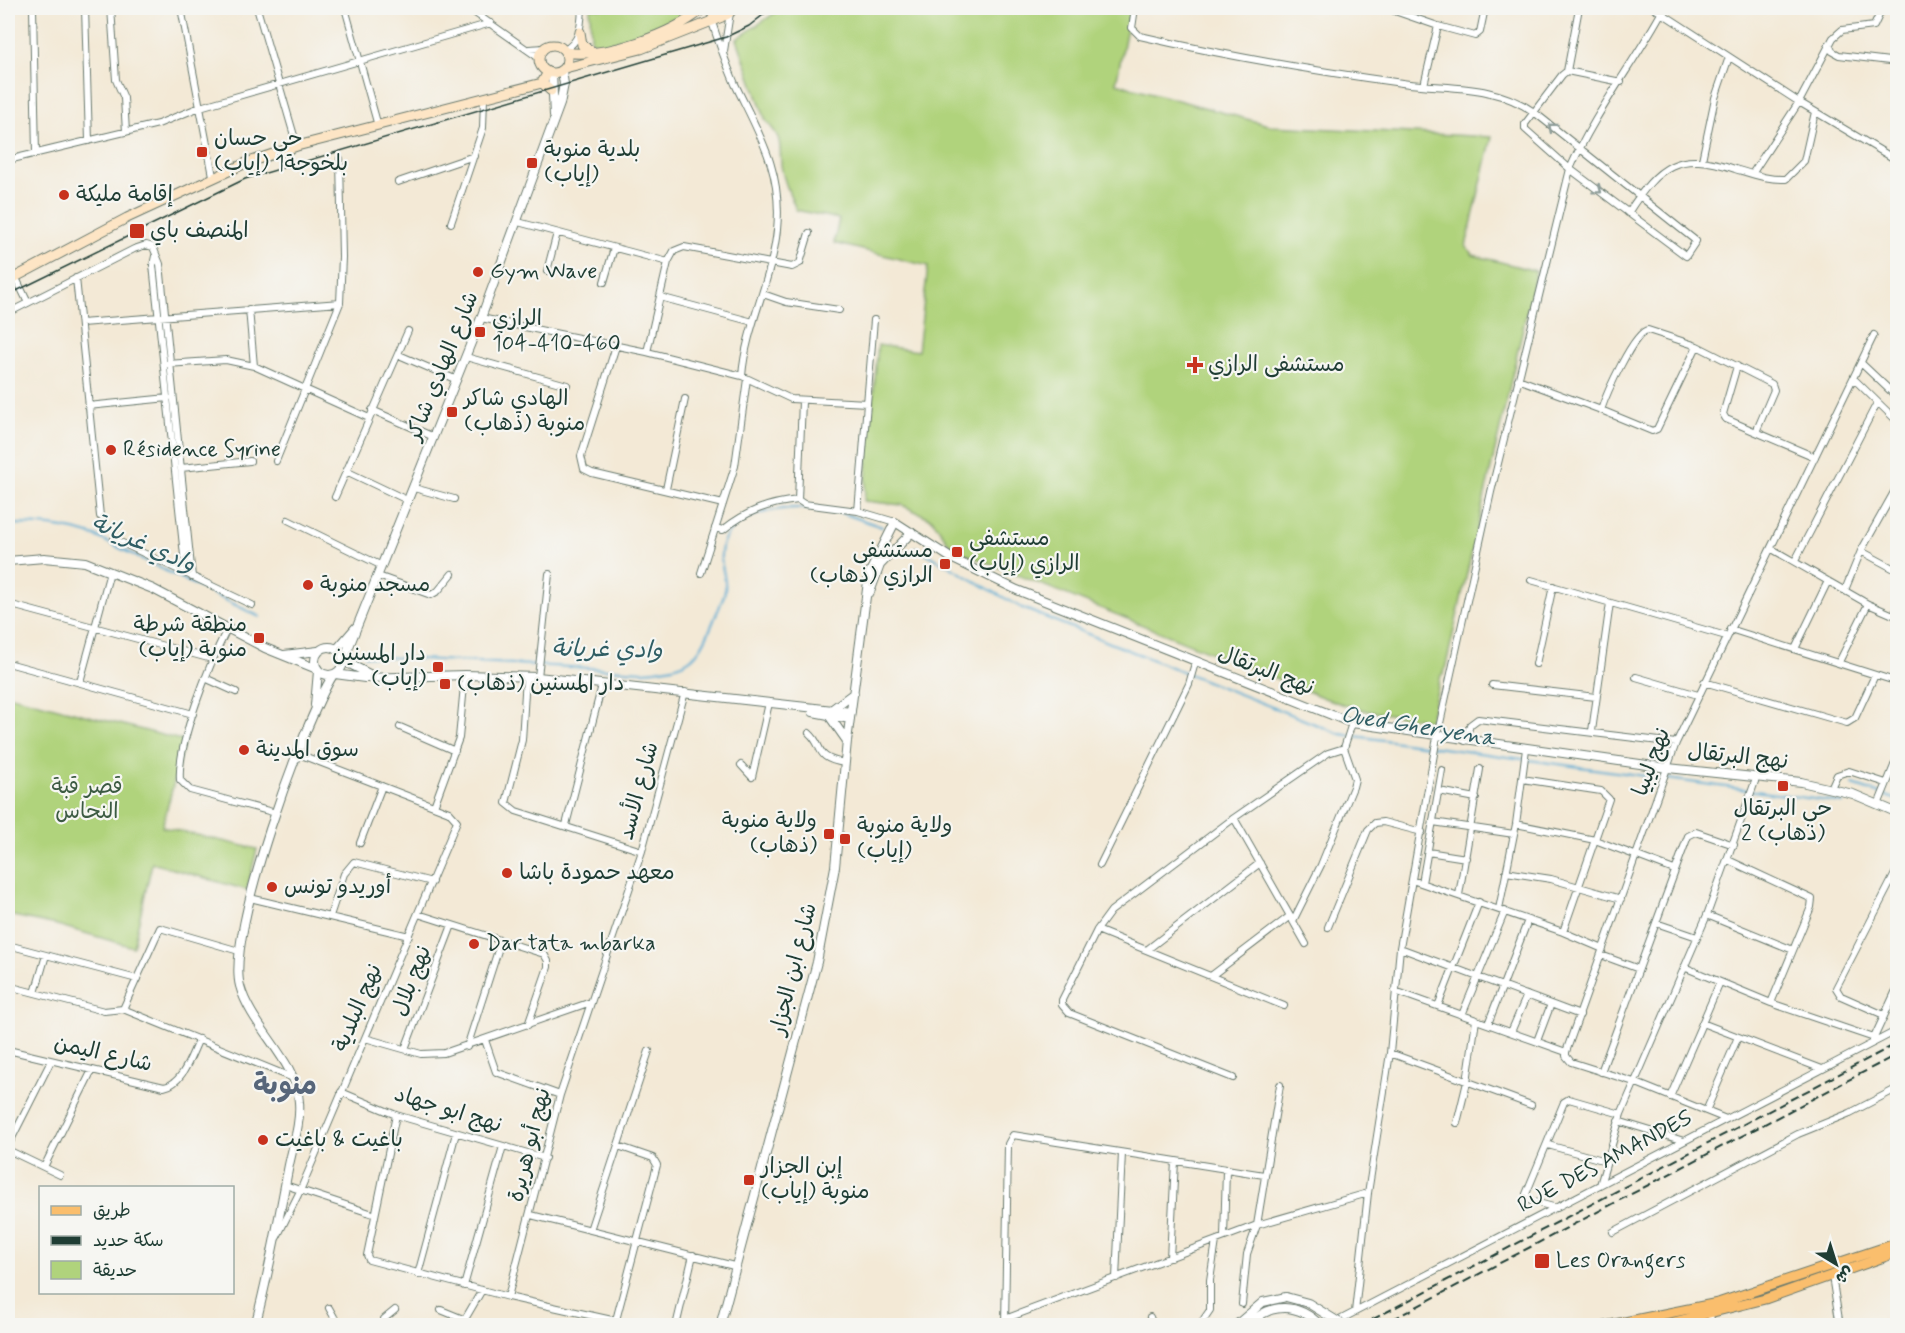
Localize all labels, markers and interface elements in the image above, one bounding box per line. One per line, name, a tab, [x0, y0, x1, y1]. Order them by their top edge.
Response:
one-way arrow	[1548, 123, 1559, 134]
place label: حي حسان بلخوجة1 (إياب)	[214, 125, 348, 178]
place label: بلدية منوبة (إياب)	[544, 136, 641, 189]
marker: حي حسان بلخوجة1 (إياب)	[195, 145, 209, 159]
marker: بلدية منوبة (إياب)	[525, 156, 539, 170]
place label: إقامة مليكة	[76, 181, 173, 209]
one-way arrow	[1592, 183, 1603, 194]
marker: إقامة مليكة	[57, 188, 71, 202]
place label: المنصف باي	[150, 217, 249, 246]
marker: المنصف باي	[128, 222, 146, 240]
place label: Gym Wave	[490, 258, 597, 286]
marker: Gym Wave	[471, 265, 485, 279]
street label: شارع الهادي شاكر	[400, 287, 487, 447]
place label: الرازي 104-410-460	[492, 305, 621, 358]
marker: الرازي 104-410-460	[473, 325, 487, 339]
place label: مستشفى الرازي	[1208, 351, 1344, 380]
marker: مستشفى الرازي	[1186, 356, 1204, 374]
place label: الهادي شاكر منوبة (ذهاب)	[462, 385, 585, 438]
marker: الهادي شاكر منوبة (ذهاب)	[445, 405, 459, 419]
place label: Résidence Syrine	[123, 436, 281, 464]
marker: Résidence Syrine	[104, 443, 118, 457]
water label: وادي غريانة	[86, 507, 200, 581]
place label: مستشفى الرازي (إياب)	[969, 525, 1080, 579]
place label: مستشفى الرازي (ذهاب)	[810, 537, 933, 591]
marker: مستشفى الرازي (إياب)	[950, 545, 964, 559]
marker: مستشفى الرازي (ذهاب)	[938, 557, 952, 571]
place label: مسجد منوبة	[320, 571, 430, 599]
marker: مسجد منوبة	[301, 578, 315, 592]
place label: منطقة شرطة منوبة (إياب)	[133, 611, 247, 664]
marker: منطقة شرطة منوبة (إياب)	[252, 631, 266, 645]
water label: وادي غريانة	[551, 634, 663, 666]
place label: دار المسنين (إياب)	[332, 640, 426, 693]
street label: نهج البرتقال	[1214, 640, 1318, 702]
marker: دار المسنين (إياب)	[431, 660, 445, 674]
place label: دار المسنين (ذهاب)	[457, 670, 624, 698]
marker: دار المسنين (ذهاب)	[438, 677, 452, 691]
water label: Oued Gheryena	[1339, 699, 1499, 755]
street label: نهج ليبيا	[1627, 724, 1677, 800]
place label: سوق المدينة	[256, 736, 359, 764]
street label: شارع الأسد	[610, 738, 666, 843]
street label: نهج البرتقال	[1686, 738, 1790, 776]
marker: سوق المدينة	[237, 743, 251, 757]
park label: قصر قبة النحاس	[51, 773, 123, 826]
marker: حي البرتقال 2 (ذهاب)	[1776, 779, 1790, 793]
place label: حي البرتقال 2 (ذهاب)	[1734, 795, 1832, 848]
place label: ولاية منوبة (ذهاب)	[722, 807, 817, 860]
place label: ولاية منوبة (إياب)	[857, 812, 952, 865]
marker: ولاية منوبة (ذهاب)	[822, 827, 836, 841]
marker: ولاية منوبة (إياب)	[838, 832, 852, 846]
place label: معهد حمودة باشا	[519, 859, 675, 887]
marker: معهد حمودة باشا	[500, 866, 514, 880]
place label: أوريدو تونس	[284, 872, 392, 901]
marker: أوريدو تونس	[265, 880, 279, 894]
street label: شارع ابن الجزار	[764, 900, 824, 1040]
place label: Dar tata mbarka	[486, 930, 656, 958]
marker: Dar tata mbarka	[467, 937, 481, 951]
street label: نهج بلال	[386, 942, 438, 1020]
street label: نهج البلدية	[327, 960, 389, 1056]
street label: شارع اليمن	[51, 1029, 155, 1079]
district label: منوبة	[253, 1068, 317, 1105]
street label: نهج ابو جهاد	[391, 1080, 505, 1140]
street label: نهج أبو هريرة	[501, 1085, 558, 1205]
street label: RUE DES AMANDES	[1513, 1104, 1697, 1220]
place label: باغيت & باغيت	[275, 1126, 403, 1154]
marker: باغيت & باغيت	[256, 1133, 270, 1147]
place label: إبن الجزار منوبة (إياب)	[759, 1153, 870, 1206]
marker: إبن الجزار منوبة (إياب)	[742, 1173, 756, 1187]
legend	[39, 1186, 234, 1294]
text: طريق	[93, 1199, 131, 1223]
text: سكة حديد	[93, 1229, 164, 1253]
north arrow	[1806, 1234, 1866, 1294]
place label: Les Orangers	[1556, 1247, 1686, 1278]
marker: Les Orangers	[1533, 1252, 1551, 1270]
text: حديقة	[93, 1259, 137, 1283]
text: ش	[1831, 1261, 1858, 1288]

